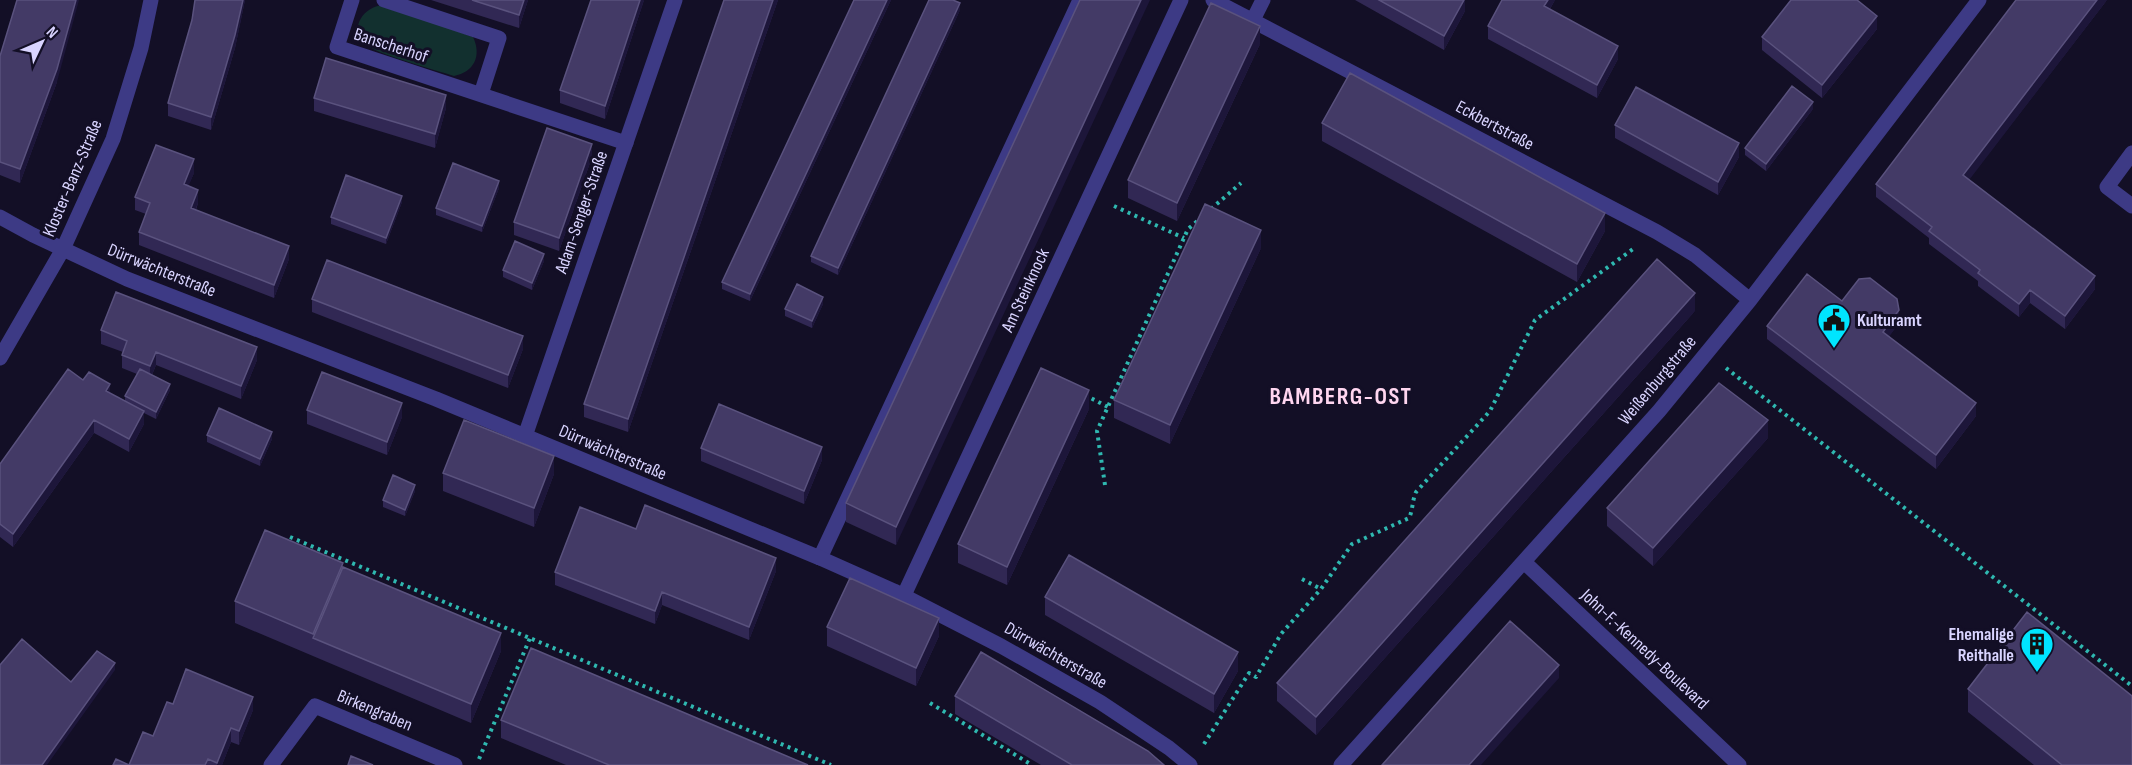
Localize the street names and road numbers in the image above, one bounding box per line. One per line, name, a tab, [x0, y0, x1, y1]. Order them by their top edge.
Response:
street label: Banscherhof	[351, 24, 431, 68]
street label: Eckbertstraße	[1452, 96, 1537, 155]
street label: Kloster-Banz-Straße	[38, 116, 107, 240]
street label: Adam-Senger-Straße	[550, 148, 612, 277]
street label: Dürrwächterstraße	[105, 239, 219, 302]
street label: Am Steinknock	[997, 245, 1054, 336]
street label: Weißenburgstraße	[1614, 331, 1701, 429]
street label: Dürrwächterstraße	[556, 420, 670, 485]
street label: John-F.-Kennedy-Boulevard	[1576, 584, 1713, 714]
street label: Dürrwächterstraße	[1001, 618, 1111, 693]
street label: Birkengraben	[334, 685, 415, 736]

